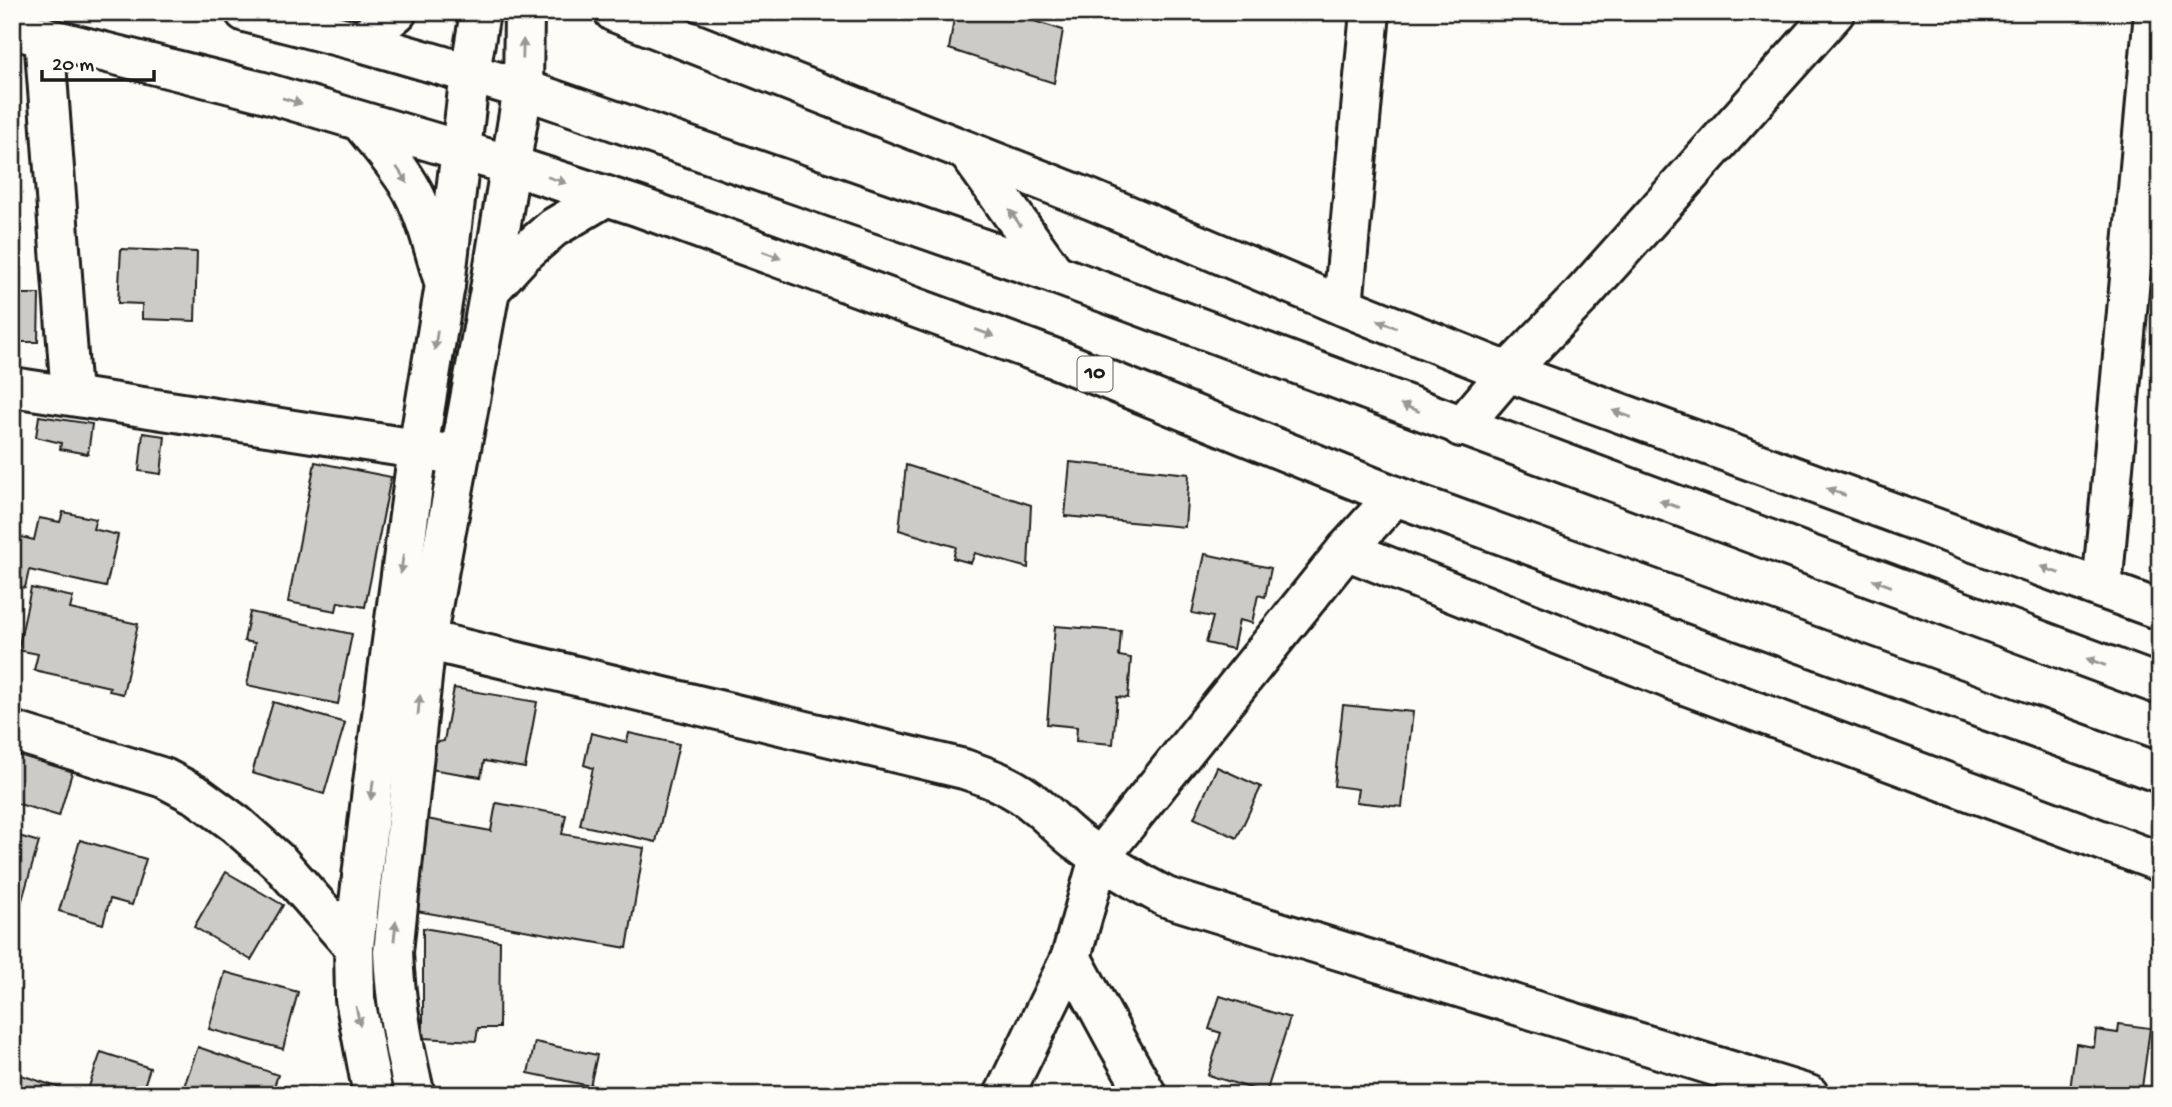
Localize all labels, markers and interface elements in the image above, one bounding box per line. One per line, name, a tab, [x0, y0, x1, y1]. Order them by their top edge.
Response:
scale bar	[42, 38, 154, 82]
one-way arrow	[518, 38, 529, 60]
text: 20 m	[52, 54, 94, 79]
one-way arrow	[282, 96, 303, 106]
one-way arrow	[395, 166, 409, 184]
one-way arrow	[546, 175, 567, 186]
one-way arrow	[1008, 209, 1022, 227]
one-way arrow	[761, 250, 782, 261]
one-way arrow	[1376, 318, 1397, 329]
one-way arrow	[975, 328, 996, 339]
one-way arrow	[430, 329, 441, 351]
road number: 10	[1078, 356, 1112, 392]
one-way arrow	[1399, 402, 1420, 413]
one-way arrow	[1612, 408, 1633, 419]
one-way arrow	[1825, 486, 1846, 497]
one-way arrow	[1658, 498, 1679, 509]
one-way arrow	[397, 554, 408, 576]
one-way arrow	[2039, 564, 2060, 575]
one-way arrow	[1872, 577, 1893, 588]
one-way arrow	[2085, 656, 2106, 667]
one-way arrow	[414, 693, 425, 715]
one-way arrow	[366, 779, 377, 801]
one-way arrow	[390, 920, 401, 942]
one-way arrow	[353, 1005, 364, 1027]

